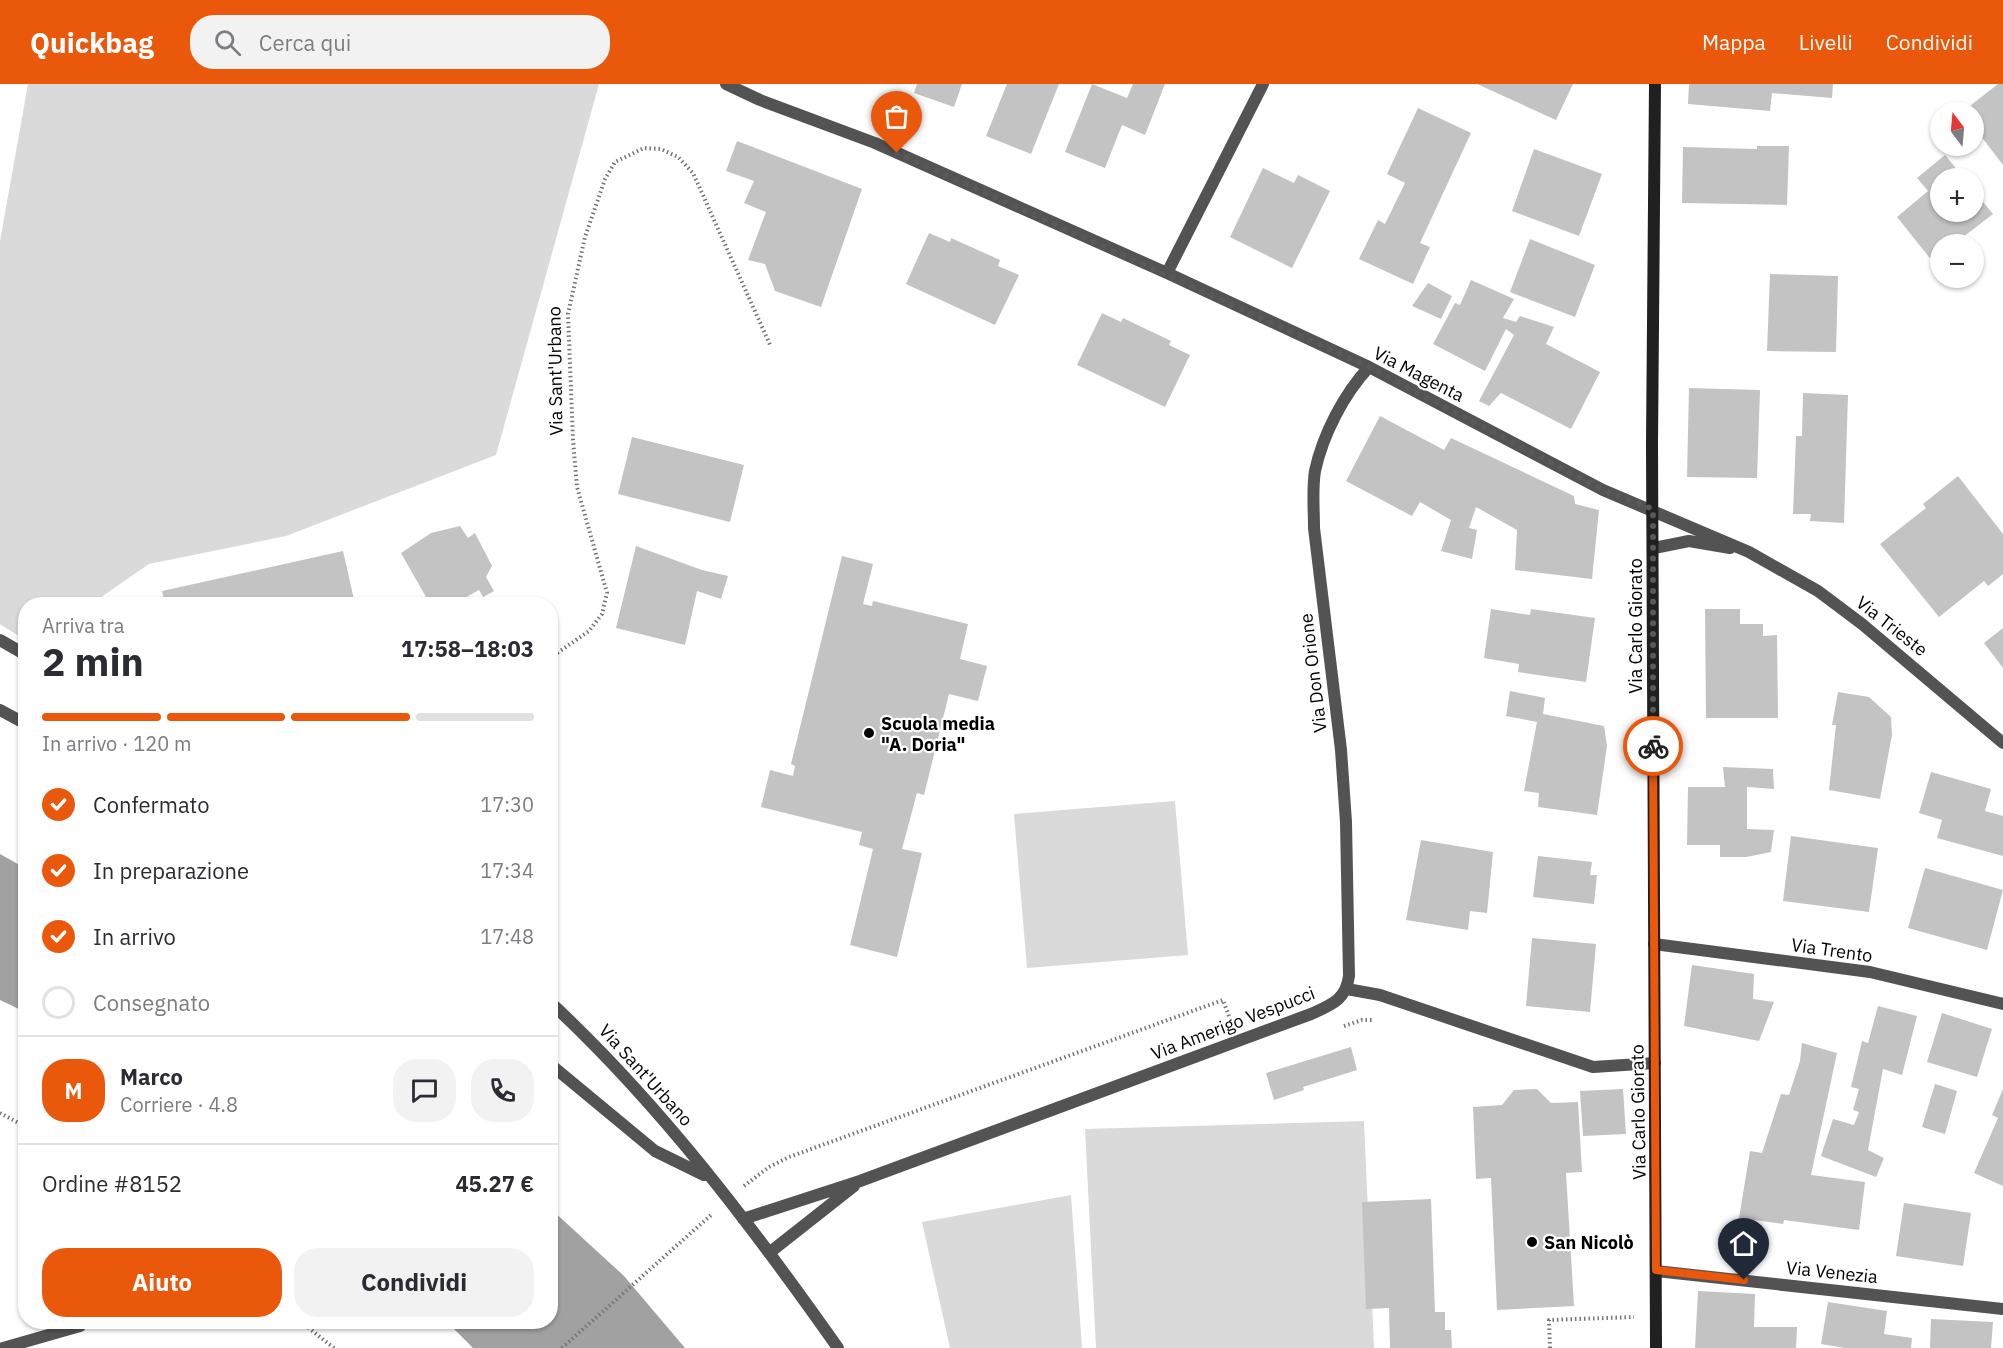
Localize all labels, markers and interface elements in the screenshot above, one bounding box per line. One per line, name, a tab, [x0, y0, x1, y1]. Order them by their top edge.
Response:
search box	[190, 15, 610, 69]
text: Quickbag	[30, 24, 154, 61]
icon: search	[211, 26, 244, 59]
text: Cerca qui	[259, 28, 351, 57]
text: Mappa	[1702, 28, 1766, 56]
text: Livelli	[1799, 28, 1853, 56]
text: Condividi	[1886, 28, 1973, 56]
pin	[871, 91, 922, 153]
icon: bag	[880, 100, 913, 133]
north arrow	[1930, 102, 1984, 156]
map controls	[1930, 102, 1984, 288]
button: +	[1930, 168, 1984, 222]
button: −	[1930, 234, 1984, 288]
street label: Via Sant'Urbano	[542, 306, 568, 436]
street label: Via Magenta	[1370, 341, 1469, 407]
street label: Via Carlo Giorato	[1624, 558, 1647, 694]
street label: Via Trieste	[1852, 591, 1932, 661]
text: Arriva tra	[42, 612, 125, 639]
street label: Via Don Orione	[1294, 612, 1332, 734]
text: 17:58–18:03	[401, 634, 534, 663]
text: 2 min	[42, 636, 144, 687]
place label: Scuola media "A. Doria"	[881, 712, 995, 756]
courier	[1623, 716, 1683, 776]
marker: Scuola media "A. Doria"	[862, 726, 876, 740]
text: In arrivo · 120 m	[42, 730, 191, 757]
icon: bike	[1637, 730, 1670, 763]
icon: check	[42, 788, 75, 821]
text: Confermato	[93, 790, 210, 819]
text: 17:30	[480, 791, 534, 818]
icon: check	[42, 854, 75, 887]
text: In preparazione	[93, 856, 249, 885]
text: 17:34	[480, 857, 534, 884]
icon: check	[42, 920, 75, 953]
text: In arrivo	[93, 922, 176, 951]
text: 17:48	[480, 923, 534, 950]
street label: Via Trento	[1790, 933, 1874, 967]
street label: Via Amerigo Vespucci	[1148, 981, 1318, 1065]
text: Consegnato	[93, 988, 210, 1017]
street label: Via Sant'Urbano	[594, 1019, 698, 1131]
street label: Via Carlo Giorato	[1625, 1044, 1651, 1180]
button: chat	[393, 1059, 456, 1122]
button: phone	[471, 1059, 534, 1122]
text: Marco	[120, 1062, 183, 1091]
text: M	[64, 1076, 83, 1105]
text: Corriere · 4.8	[120, 1091, 238, 1118]
text: Ordine #8152	[42, 1169, 182, 1198]
text: 45.27 €	[455, 1169, 534, 1198]
pin	[1718, 1218, 1769, 1280]
icon: home	[1727, 1227, 1760, 1260]
place label: San Nicolò	[1544, 1231, 1634, 1254]
marker: San Nicolò	[1525, 1235, 1539, 1249]
button: Aiuto	[42, 1248, 282, 1317]
button: Condividi	[294, 1248, 534, 1317]
street label: Via Venezia	[1785, 1256, 1879, 1288]

